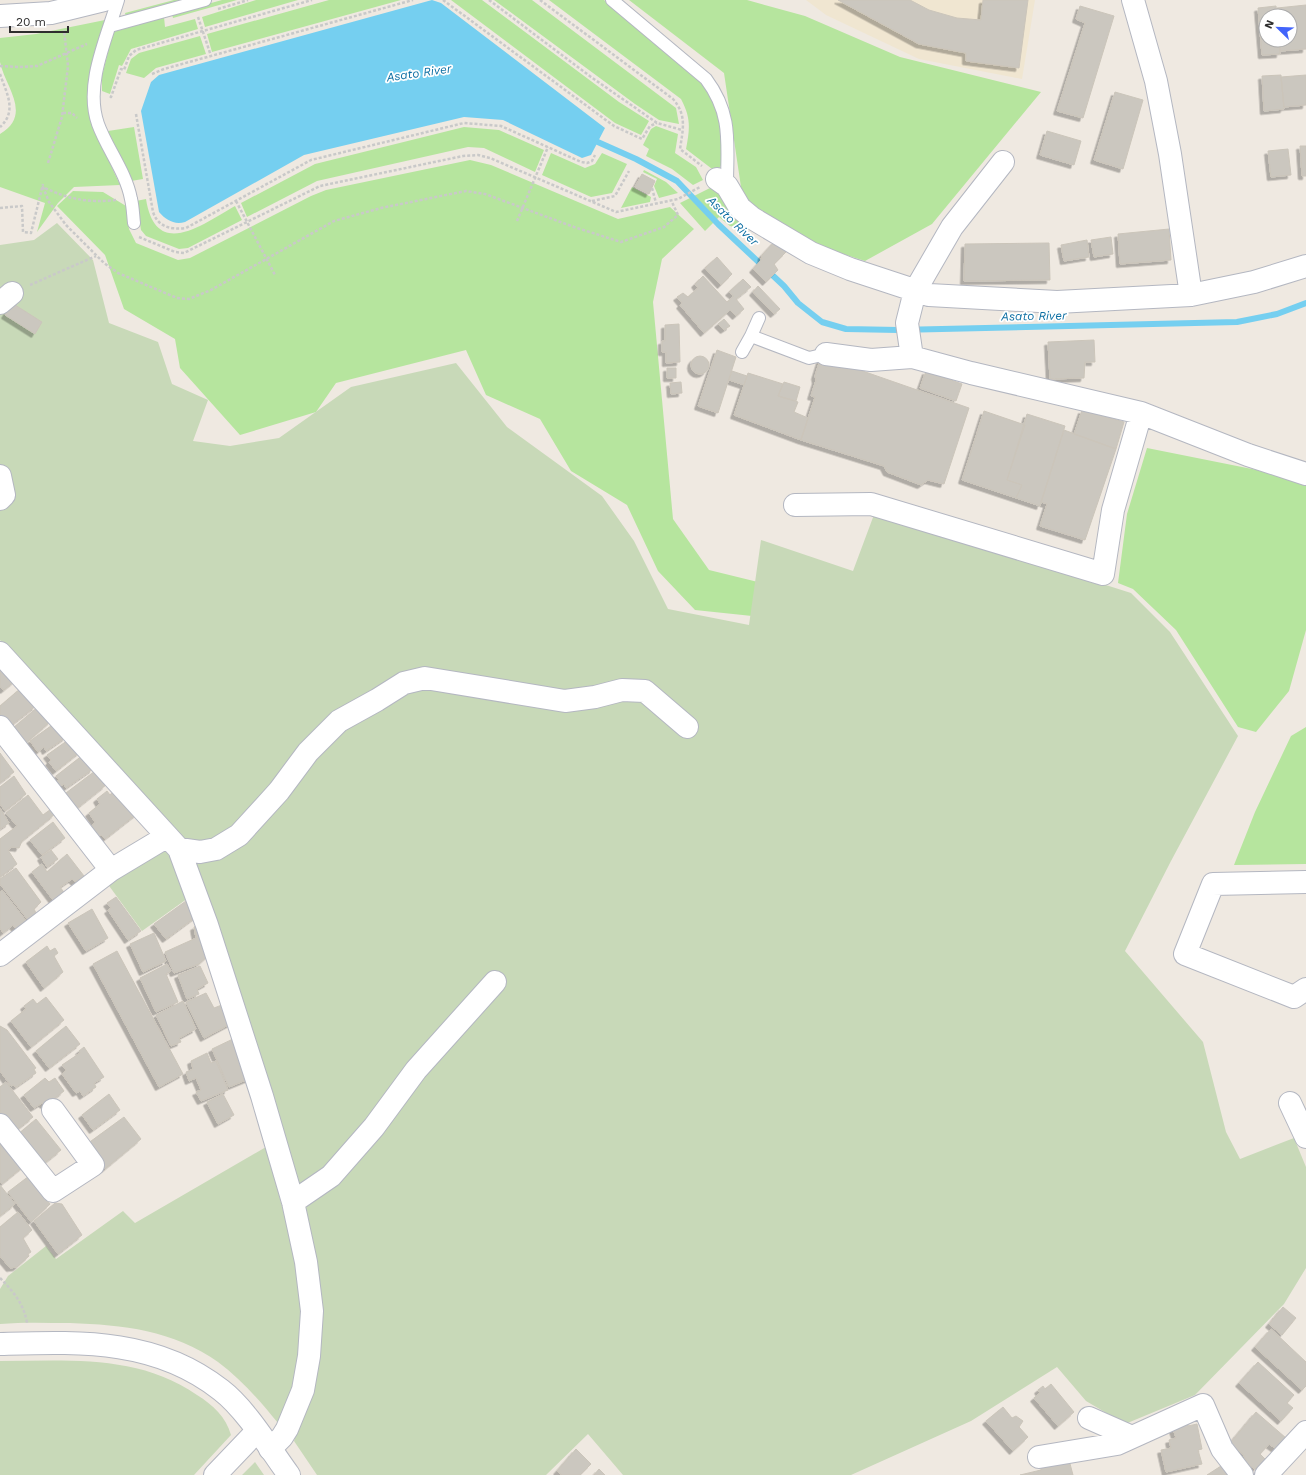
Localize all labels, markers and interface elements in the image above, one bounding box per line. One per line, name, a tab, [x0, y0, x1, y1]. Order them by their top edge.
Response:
scale bar	[10, 8, 68, 34]
north arrow	[1258, 8, 1298, 48]
text: 20 m	[16, 15, 46, 29]
text: N	[1262, 18, 1277, 31]
water label: Asato River	[385, 61, 454, 85]
water label: Asato River	[704, 193, 762, 250]
water label: Asato River	[1000, 308, 1068, 324]

